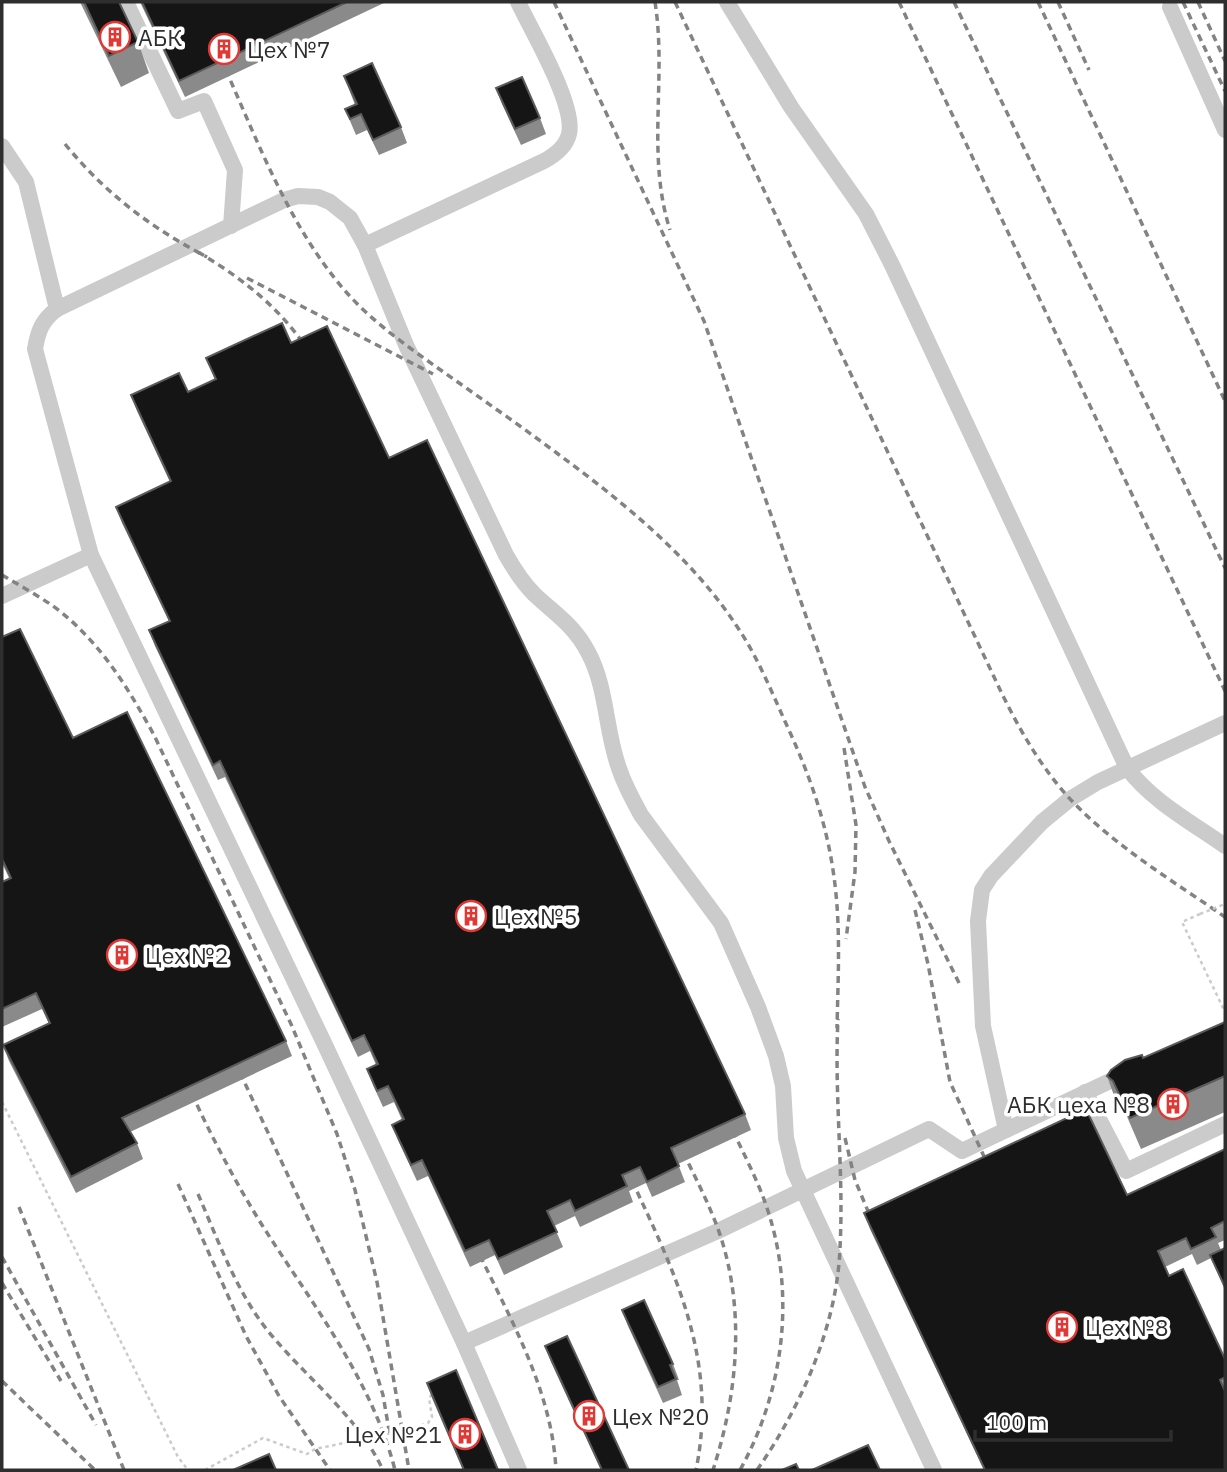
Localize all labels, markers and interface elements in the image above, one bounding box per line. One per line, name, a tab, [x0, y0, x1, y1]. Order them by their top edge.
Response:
building icon: АБК	[98, 20, 132, 54]
place label: АБК	[138, 22, 183, 52]
building icon: Цех №7	[207, 32, 241, 66]
place label: Цех №7	[247, 34, 331, 64]
building icon: Цех №5	[454, 899, 488, 933]
place label: Цех №5	[494, 901, 578, 931]
building icon: Цех №2	[105, 938, 139, 972]
place label: Цех №2	[145, 940, 229, 970]
building icon: АБК цеха №8	[1156, 1087, 1190, 1121]
place label: АБК цеха №8	[1007, 1089, 1150, 1119]
building icon: Цех №8	[1045, 1310, 1079, 1344]
place label: Цех №8	[1085, 1312, 1169, 1342]
scale bar	[975, 1398, 1171, 1442]
building icon: Цех №20	[572, 1399, 606, 1433]
place label: Цех №20	[612, 1401, 709, 1431]
text: 100 m	[986, 1408, 1047, 1436]
building icon: Цех №21	[448, 1417, 482, 1451]
place label: Цех №21	[345, 1419, 442, 1449]

